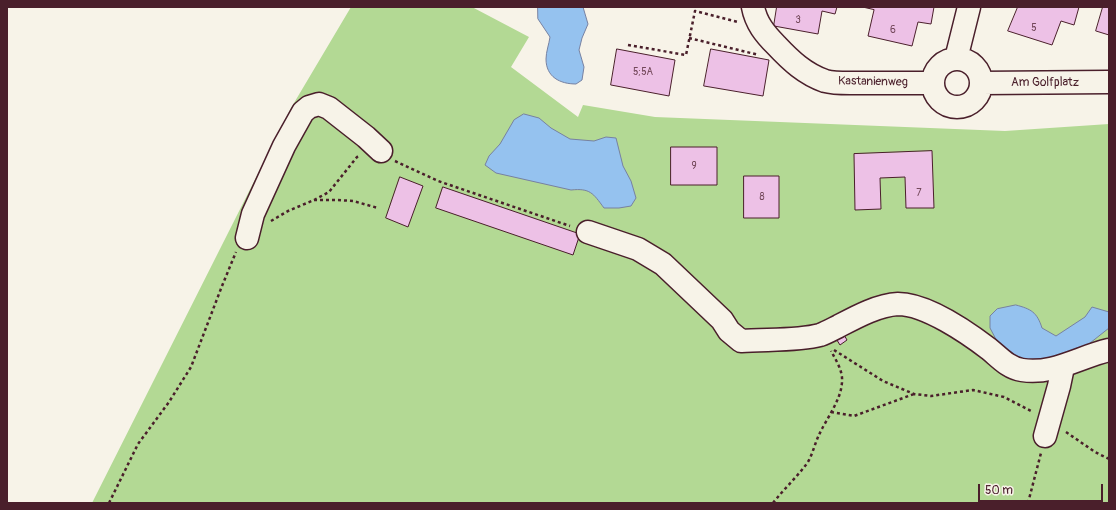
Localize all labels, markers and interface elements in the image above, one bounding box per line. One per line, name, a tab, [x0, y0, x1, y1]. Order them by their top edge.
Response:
house number: 3	[795, 14, 801, 26]
house number: 5	[1031, 22, 1037, 34]
house number: 6	[890, 24, 896, 36]
house number: 5;5A	[633, 66, 653, 78]
street label: Kastanienweg	[838, 74, 908, 90]
street label: Am Golfplatz	[1011, 76, 1079, 90]
house number: 9	[691, 160, 697, 172]
house number: 7	[916, 187, 922, 199]
house number: 8	[759, 191, 765, 203]
scale bar	[980, 476, 1105, 502]
text: 50 m	[985, 483, 1013, 498]

